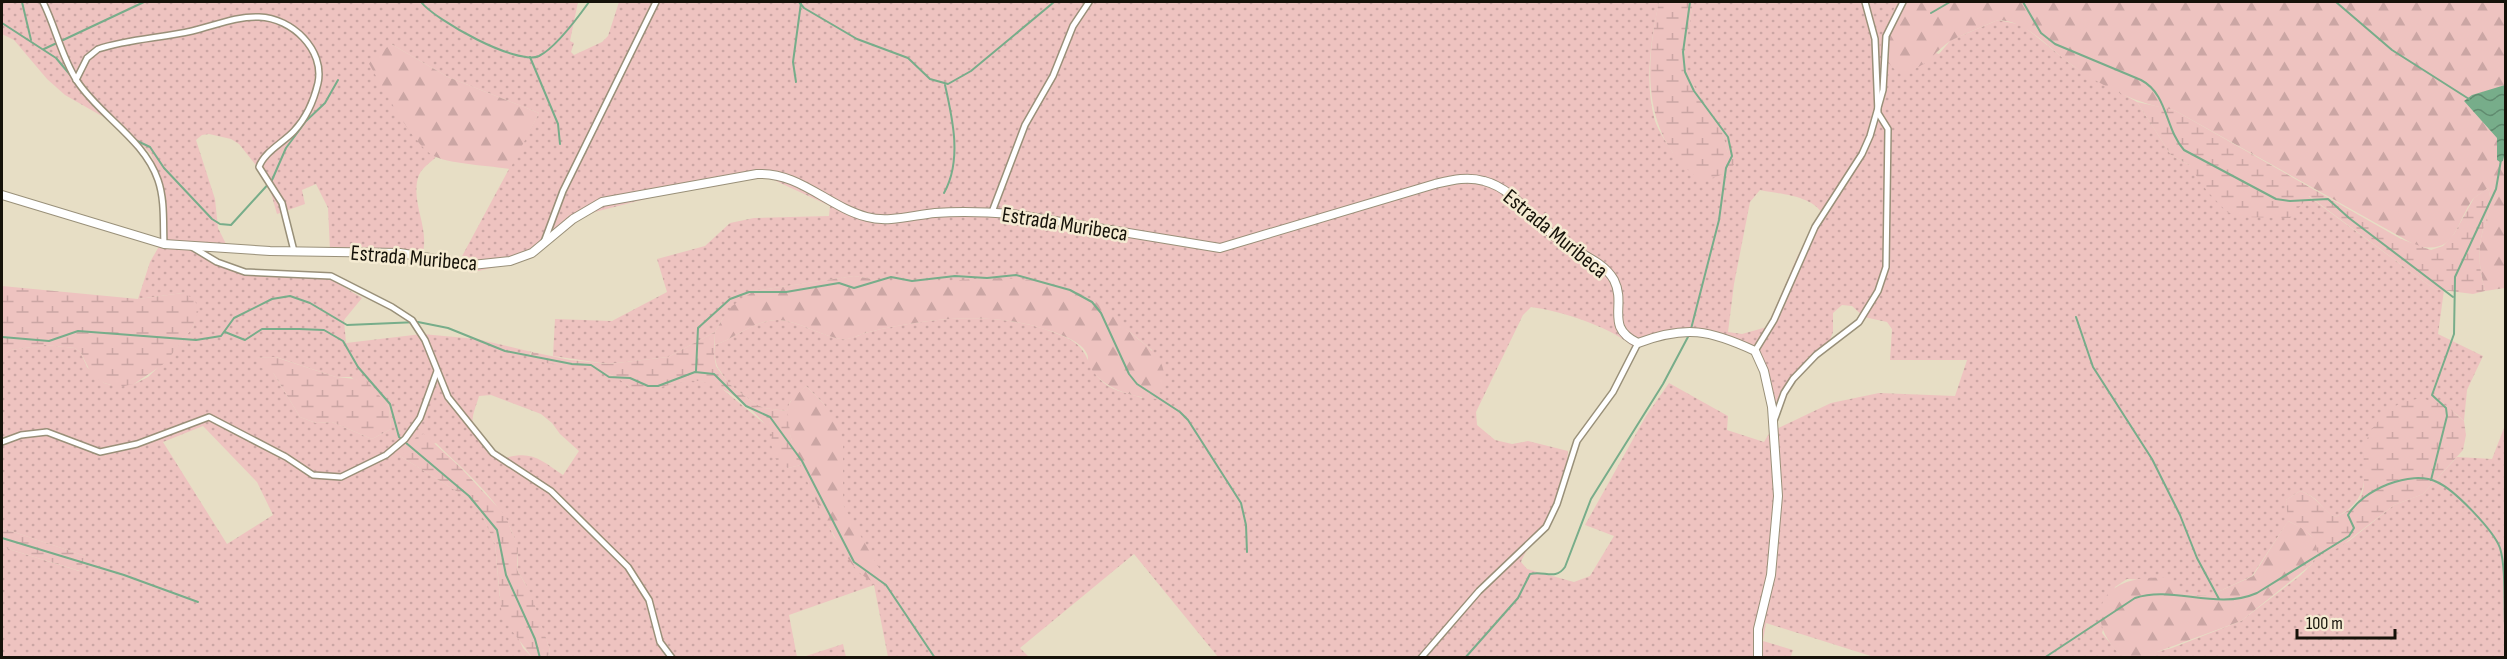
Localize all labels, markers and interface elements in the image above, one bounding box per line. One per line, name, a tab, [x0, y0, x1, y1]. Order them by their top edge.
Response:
street label: Estrada Muribeca	[1497, 184, 1613, 285]
street label: Estrada Muribeca	[1000, 201, 1130, 248]
street label: Estrada Muribeca	[349, 240, 478, 277]
scale bar	[2297, 602, 2394, 640]
text: 100 m	[2306, 613, 2343, 634]

